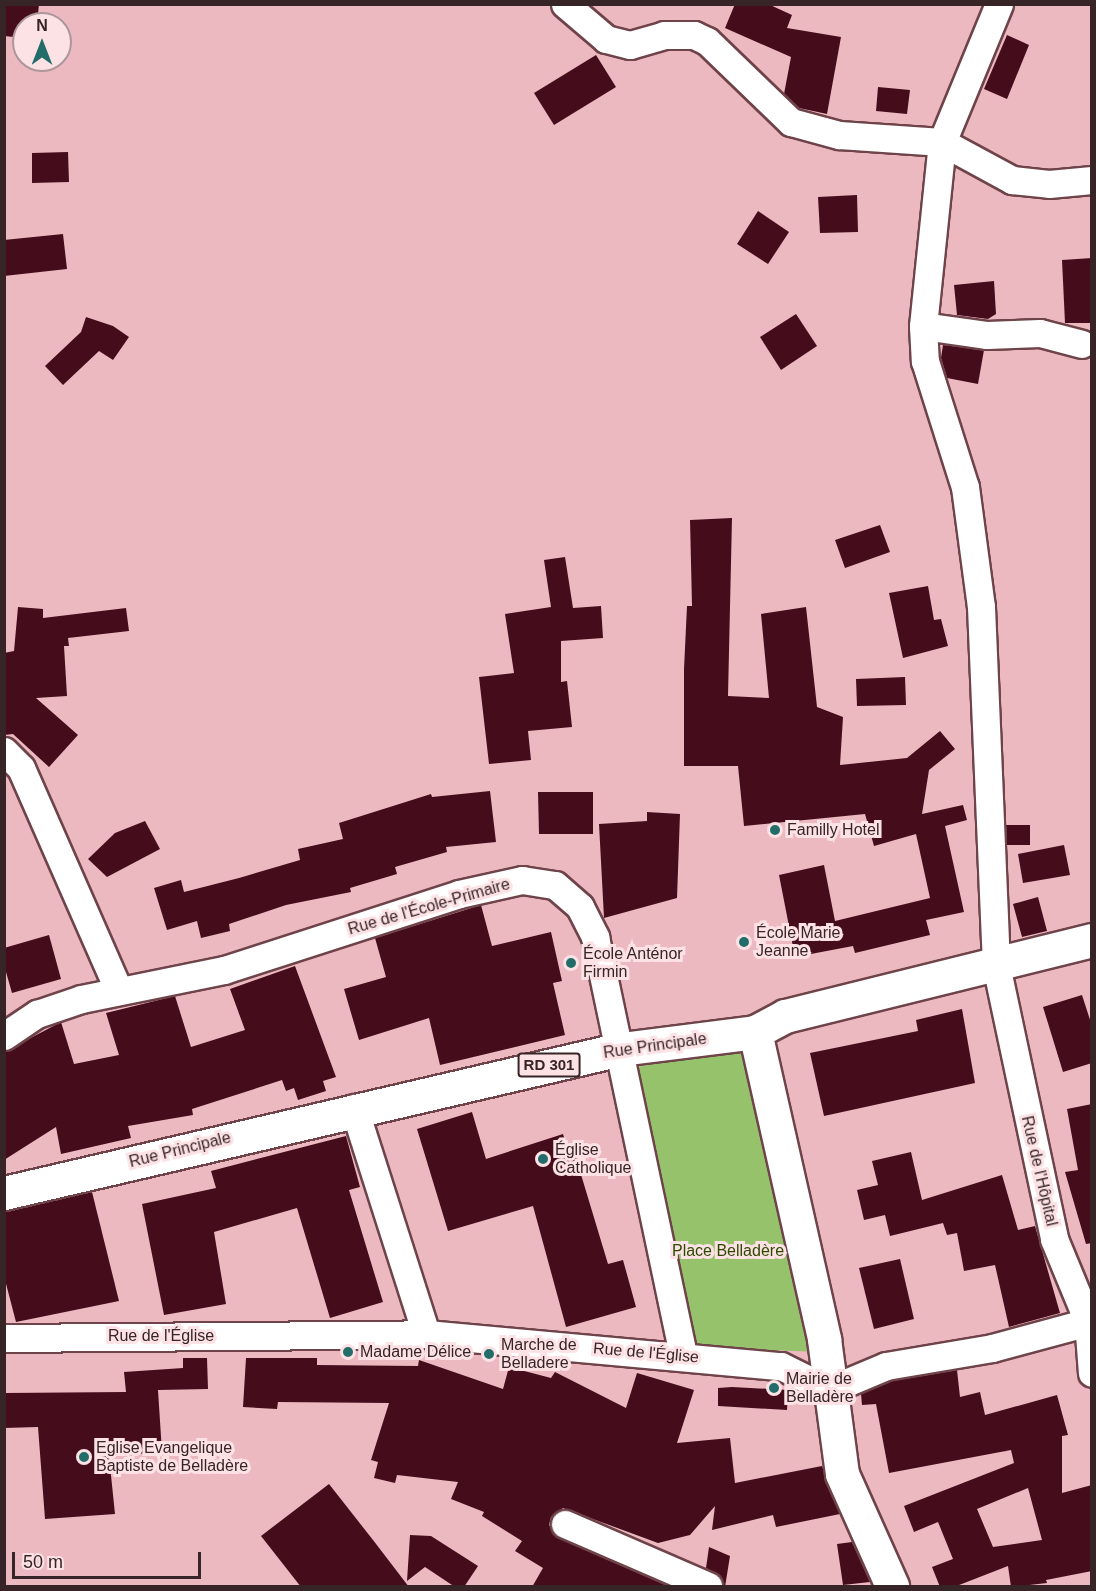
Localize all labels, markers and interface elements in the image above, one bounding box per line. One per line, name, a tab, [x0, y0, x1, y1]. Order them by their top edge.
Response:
north arrow	[12, 12, 72, 72]
text: N	[36, 17, 48, 34]
place label: Familly Hotel	[787, 820, 879, 840]
marker: Familly Hotel	[768, 823, 782, 837]
street label: Rue de l'École-Primaire	[346, 875, 512, 939]
place label: École Marie Jeanne	[756, 923, 840, 961]
marker: École Marie Jeanne	[737, 935, 751, 949]
place label: École Anténor Firmin	[583, 944, 684, 982]
marker: École Anténor Firmin	[564, 956, 578, 970]
street label: Rue Principale	[602, 1029, 708, 1063]
road number: RD 301	[518, 1053, 580, 1077]
street label: Rue de l'Hôpital	[1017, 1114, 1061, 1228]
street label: Rue Principale	[127, 1128, 233, 1172]
place label: Église Catholique	[555, 1140, 632, 1178]
marker: Église Catholique	[536, 1152, 550, 1166]
park label: Place Belladère	[672, 1241, 784, 1261]
street label: Rue de l'Église	[108, 1326, 214, 1346]
place label: Marche de Belladere	[501, 1335, 577, 1373]
street label: Rue de l'Église	[592, 1339, 700, 1367]
place label: Madame Délice	[360, 1342, 471, 1362]
marker: Madame Délice	[341, 1345, 355, 1359]
marker: Marche de Belladere	[482, 1347, 496, 1361]
place label: Mairie de Belladère	[786, 1369, 854, 1407]
marker: Mairie de Belladère	[767, 1381, 781, 1395]
place label: Eglise Evangelique Baptiste de Belladère	[96, 1438, 248, 1476]
marker: Eglise Evangelique Baptiste de Belladère	[77, 1450, 91, 1464]
scale bar	[15, 1540, 204, 1578]
text: 50 m	[23, 1552, 63, 1572]

